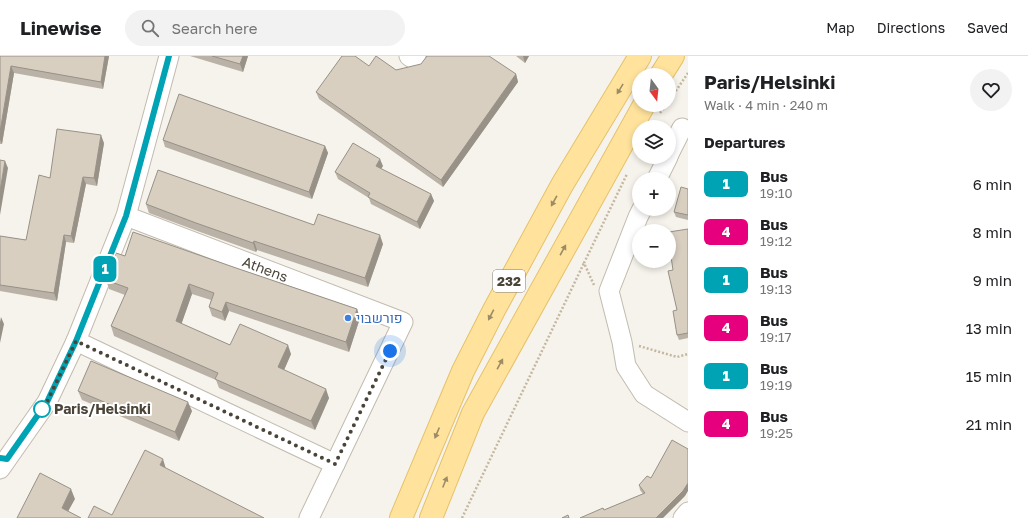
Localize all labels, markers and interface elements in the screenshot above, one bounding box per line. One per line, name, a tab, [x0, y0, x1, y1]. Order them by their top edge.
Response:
search box	[125, 10, 405, 46]
text: Linewise	[20, 16, 101, 39]
icon: search	[139, 17, 161, 39]
text: Search here	[171, 19, 257, 37]
text: Map	[826, 19, 855, 36]
text: Directions	[877, 19, 945, 36]
text: Saved	[967, 19, 1008, 36]
north arrow	[632, 68, 676, 112]
map controls	[632, 68, 676, 268]
button: heart	[970, 69, 1012, 111]
text: Paris/Helsinki	[704, 70, 835, 93]
one-way arrow	[616, 83, 623, 95]
text: Walk · 4 min · 240 m	[704, 97, 828, 113]
button: layers	[632, 120, 676, 164]
text: Departures	[704, 133, 785, 151]
text: Bus	[760, 167, 788, 185]
button: +	[632, 172, 676, 216]
text: 1	[722, 175, 730, 192]
text: 6 min	[973, 175, 1012, 193]
text: 19:10	[760, 185, 792, 201]
one-way arrow	[550, 195, 557, 207]
text: Bus	[760, 215, 788, 233]
text: 4	[722, 223, 730, 240]
text: 8 min	[973, 223, 1012, 241]
button: −	[632, 224, 676, 268]
text: 19:12	[760, 233, 792, 249]
one-way arrow	[560, 245, 566, 256]
street label: Athens	[240, 252, 290, 285]
line badge: 1	[92, 256, 118, 282]
text: 1	[101, 260, 109, 277]
text: Bus	[760, 263, 788, 281]
road number: 232	[493, 270, 525, 292]
text: 1	[722, 271, 730, 288]
text: 9 min	[973, 271, 1012, 289]
text: 19:13	[760, 281, 792, 297]
place label: פורשבוי	[356, 309, 403, 326]
one-way arrow	[488, 309, 494, 321]
text: Bus	[760, 311, 788, 329]
marker: פורשבוי	[343, 313, 353, 323]
text: 4	[722, 319, 730, 336]
text: 13 min	[966, 319, 1012, 337]
text: 19:17	[760, 329, 791, 345]
your location	[380, 341, 400, 361]
one-way arrow	[497, 358, 503, 370]
text: Bus	[760, 359, 788, 377]
text: 1	[722, 367, 730, 384]
text: 15 min	[966, 367, 1012, 385]
text: 19:19	[760, 377, 792, 393]
marker: Paris/Helsinki	[33, 400, 51, 418]
place label: Paris/Helsinki	[54, 400, 151, 417]
text: Bus	[760, 407, 788, 425]
text: 4	[722, 415, 730, 432]
text: 21 min	[966, 415, 1012, 433]
text: 19:25	[760, 425, 793, 441]
one-way arrow	[434, 428, 440, 439]
one-way arrow	[443, 475, 449, 487]

